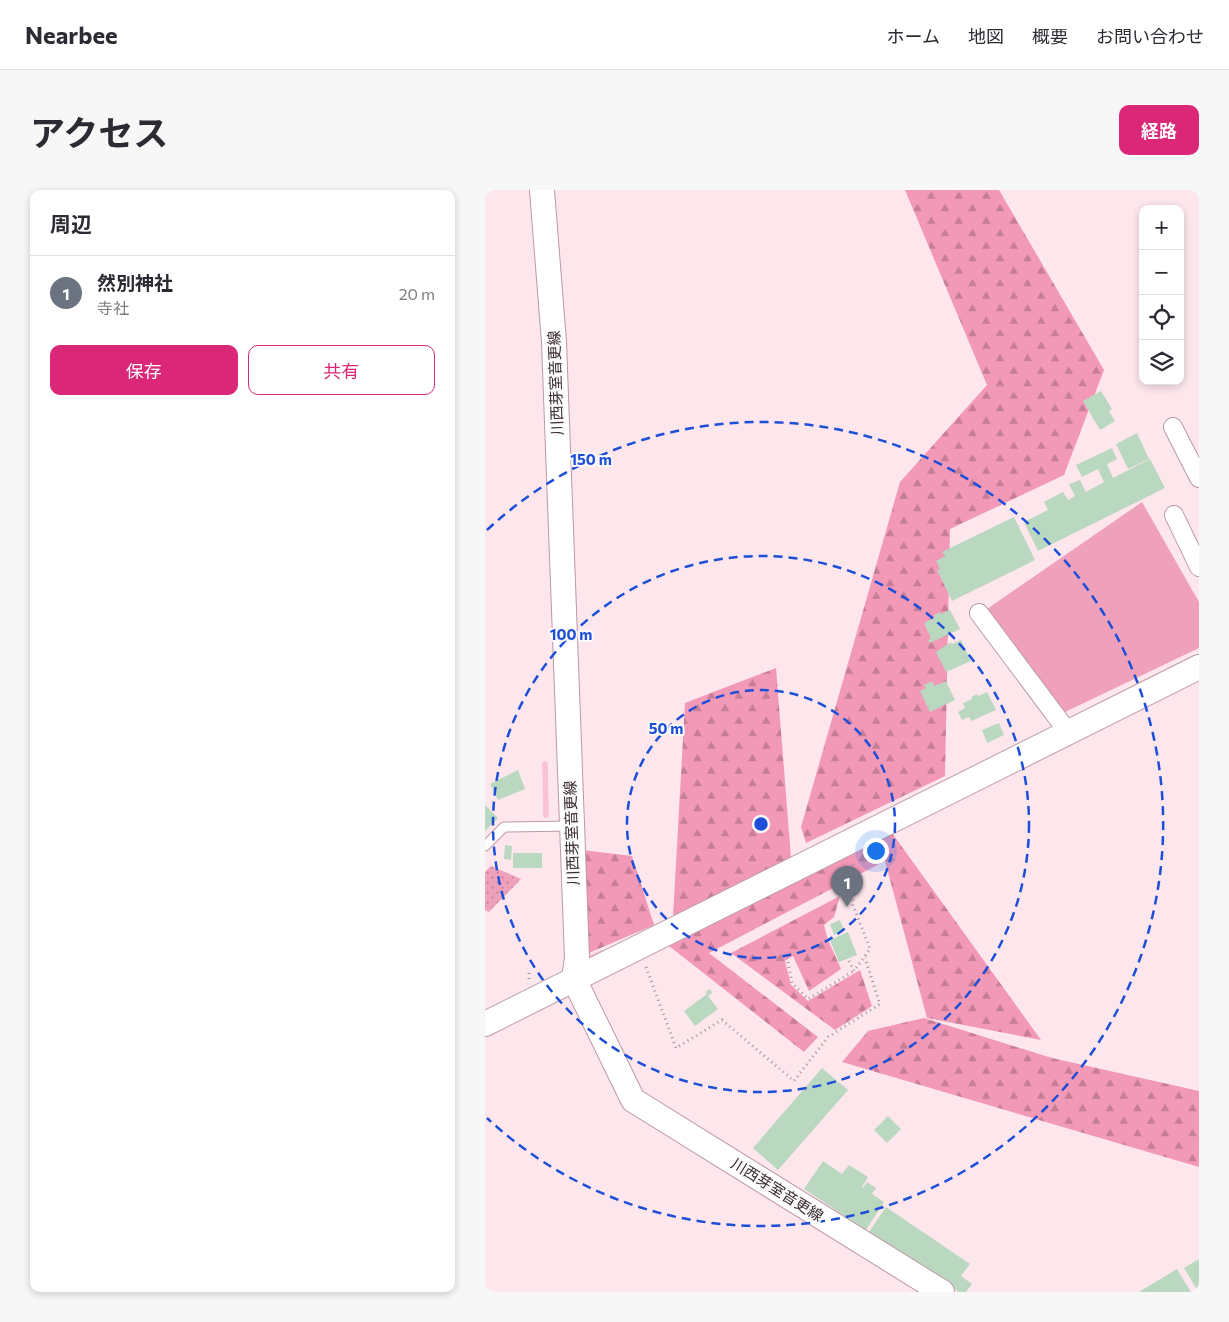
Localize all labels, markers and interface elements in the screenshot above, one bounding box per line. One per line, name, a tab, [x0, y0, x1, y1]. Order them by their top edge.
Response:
text: Nearbee	[25, 20, 118, 49]
text: ホーム	[887, 25, 940, 47]
text: 地図	[968, 25, 1004, 47]
text: 概要	[1032, 25, 1068, 47]
text: お問い合わせ	[1096, 25, 1204, 47]
button: 経路	[1119, 105, 1199, 155]
text: アクセス	[30, 110, 168, 153]
map controls	[1139, 205, 1184, 385]
button: +	[1139, 205, 1184, 250]
text: 周辺	[50, 211, 92, 236]
button: −	[1139, 250, 1184, 295]
text: 然別神社	[97, 271, 173, 294]
text: 1	[62, 284, 70, 303]
text: 20 m	[399, 284, 435, 303]
button: locate	[1139, 295, 1184, 340]
text: 寺社	[97, 298, 129, 317]
street label: 川西芽室音更線	[544, 330, 566, 436]
button: layers	[1139, 340, 1184, 385]
button: 保存	[50, 345, 238, 395]
button: 共有	[248, 345, 435, 395]
text: 150 m	[570, 450, 612, 468]
text: 100 m	[550, 625, 592, 643]
text: 50 m	[649, 719, 683, 737]
street label: 川西芽室音更線	[560, 780, 582, 886]
centre of rings	[752, 815, 770, 833]
your location	[863, 838, 889, 864]
pin: 1	[831, 866, 863, 907]
street label: 川西芽室音更線	[728, 1154, 827, 1225]

